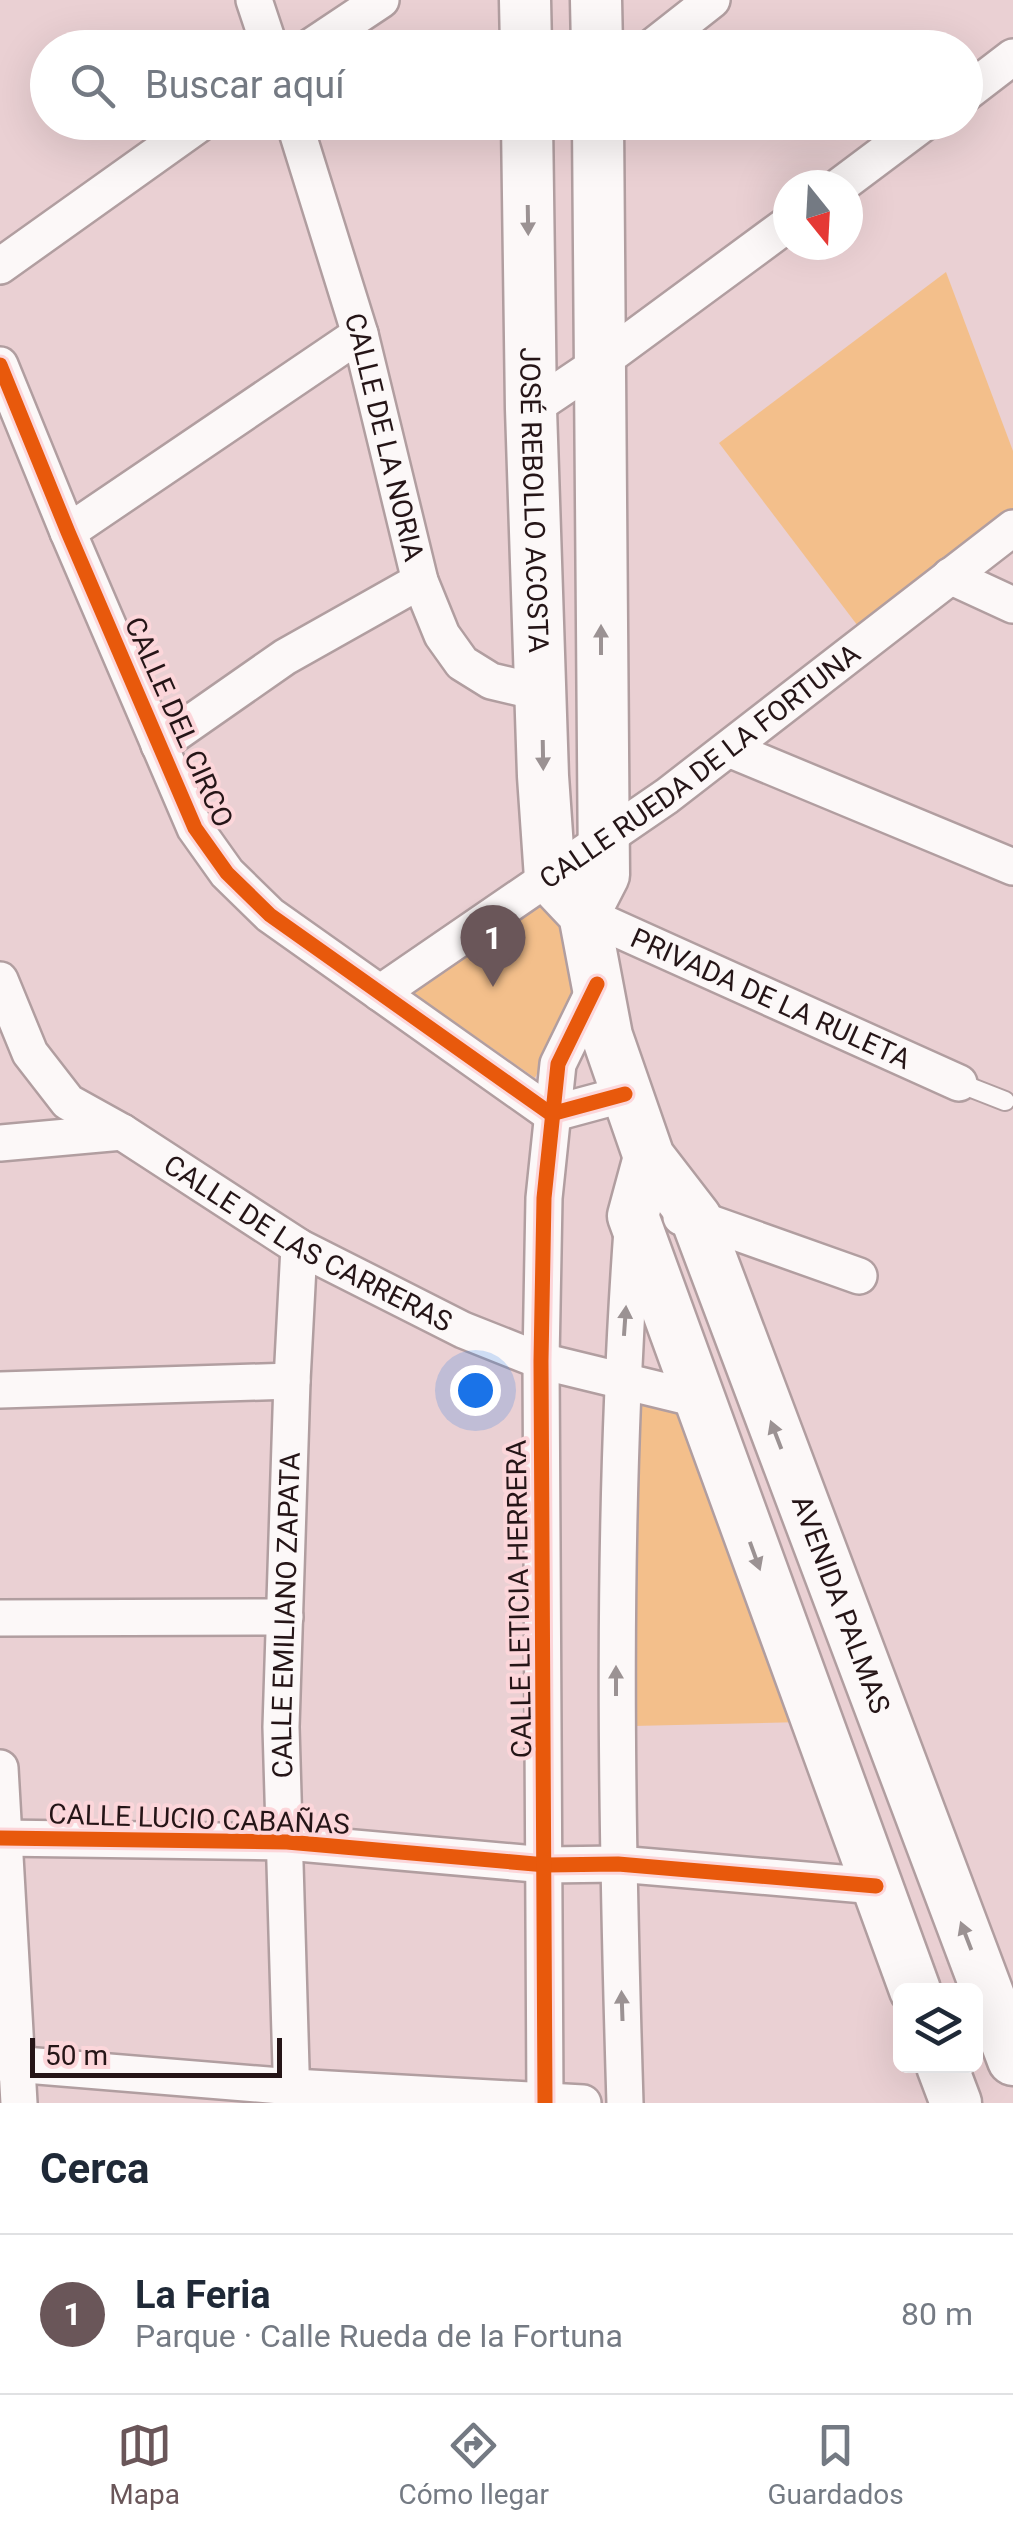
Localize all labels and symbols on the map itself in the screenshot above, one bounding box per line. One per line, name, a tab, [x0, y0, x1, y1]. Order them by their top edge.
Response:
north arrow	[773, 170, 863, 260]
one-way arrow	[521, 204, 537, 236]
street label: CALLE DE LA NORIA	[338, 309, 431, 564]
street label: JOSÉ REBOLLO ACOSTA	[514, 347, 555, 653]
street label: CALLE DEL CIRCO	[118, 612, 240, 832]
one-way arrow	[592, 623, 608, 655]
street label: CALLE RUEDA DE LA FORTUNA	[533, 637, 866, 895]
one-way arrow	[535, 739, 551, 771]
pin: 1	[460, 904, 526, 987]
street label: PRIVADA DE LA RULETA	[626, 921, 916, 1076]
street label: CALLE DE LAS CARRERAS	[158, 1147, 458, 1338]
one-way arrow	[617, 1304, 633, 1336]
your location	[450, 1365, 501, 1416]
one-way arrow	[768, 1420, 784, 1450]
street label: CALLE LETICIA HERRERA	[500, 1440, 538, 1758]
street label: CALLE EMILIANO ZAPATA	[265, 1452, 306, 1779]
street label: AVENIDA PALMAS	[785, 1491, 897, 1718]
one-way arrow	[748, 1542, 763, 1572]
one-way arrow	[608, 1664, 624, 1696]
street label: CALLE LUCIO CABAÑAS	[48, 1797, 350, 1841]
one-way arrow	[958, 1920, 973, 1950]
one-way arrow	[614, 1989, 630, 2021]
scale bar	[30, 2033, 282, 2078]

